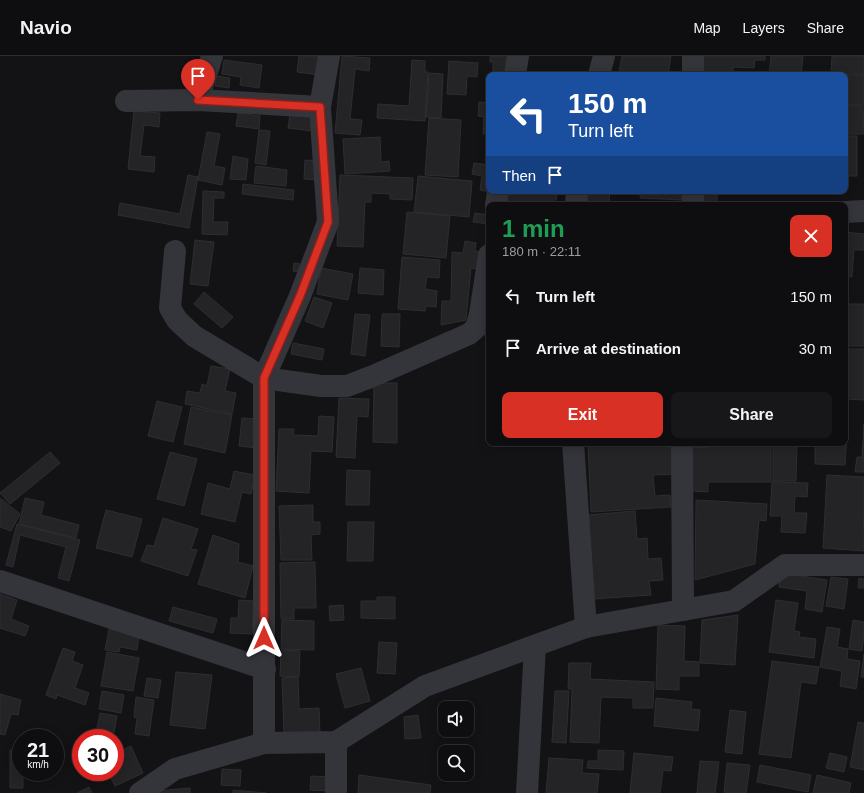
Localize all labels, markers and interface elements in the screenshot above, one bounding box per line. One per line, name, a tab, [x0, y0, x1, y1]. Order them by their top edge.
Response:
text: Navio	[20, 17, 72, 38]
text: Map	[693, 20, 721, 36]
text: Layers	[743, 20, 785, 36]
text: Share	[807, 20, 844, 36]
pin	[181, 59, 215, 100]
icon: arrive	[187, 65, 209, 87]
icon: left	[502, 88, 554, 140]
text: 150 m	[568, 88, 647, 119]
text: Turn left	[568, 121, 633, 141]
icon: arrive	[544, 164, 566, 186]
text: Then	[502, 167, 536, 184]
text: 1 min	[502, 215, 565, 242]
button: close	[790, 215, 832, 257]
text: 180 m · 22:11	[502, 244, 581, 259]
icon: left	[502, 285, 524, 307]
text: Turn left	[536, 288, 595, 305]
text: 150 m	[790, 288, 832, 305]
icon: arrive	[502, 337, 524, 359]
text: Arrive at destination	[536, 340, 681, 357]
text: 30 m	[799, 340, 832, 357]
button: Exit	[502, 392, 663, 438]
button: Share	[671, 392, 832, 438]
position arrow	[243, 617, 285, 659]
map controls	[438, 701, 474, 781]
button: sound	[438, 701, 474, 737]
speed limit sign: 30	[72, 729, 124, 781]
text: 21	[27, 739, 49, 761]
button: search	[438, 745, 474, 781]
text: km/h	[27, 759, 49, 770]

